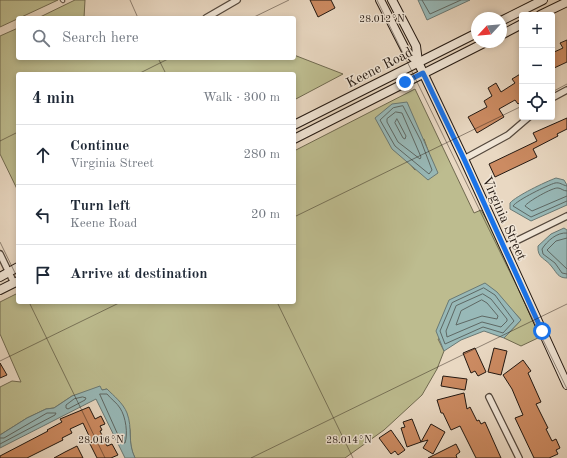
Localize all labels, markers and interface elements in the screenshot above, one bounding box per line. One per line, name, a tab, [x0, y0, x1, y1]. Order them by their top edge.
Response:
north arrow	[471, 12, 507, 48]
map controls	[519, 12, 555, 120]
button: +	[519, 12, 555, 48]
text: 28.012°N	[359, 14, 405, 24]
search box	[16, 16, 296, 60]
icon: search	[30, 27, 52, 49]
text: Search here	[62, 31, 139, 46]
street label: Keene Road	[344, 45, 415, 91]
button: −	[519, 48, 555, 84]
route end	[396, 73, 414, 91]
button: locate	[519, 84, 555, 120]
text: 4 min	[32, 90, 75, 107]
text: Walk · 300 m	[203, 91, 280, 104]
text: Continue	[70, 139, 129, 154]
icon: ahead	[32, 144, 54, 166]
text: 280 m	[243, 148, 280, 161]
text: Virginia Street	[70, 157, 154, 170]
street label: Virginia Street	[479, 174, 529, 263]
text: Turn left	[70, 199, 130, 214]
icon: left	[32, 204, 54, 226]
text: 20 m	[251, 208, 280, 221]
text: Keene Road	[70, 217, 137, 230]
icon: arrive	[32, 264, 54, 286]
text: Arrive at destination	[70, 267, 208, 282]
route start	[533, 322, 551, 340]
text: 28.016°N	[78, 435, 124, 445]
text: 28.014°N	[326, 435, 372, 445]

